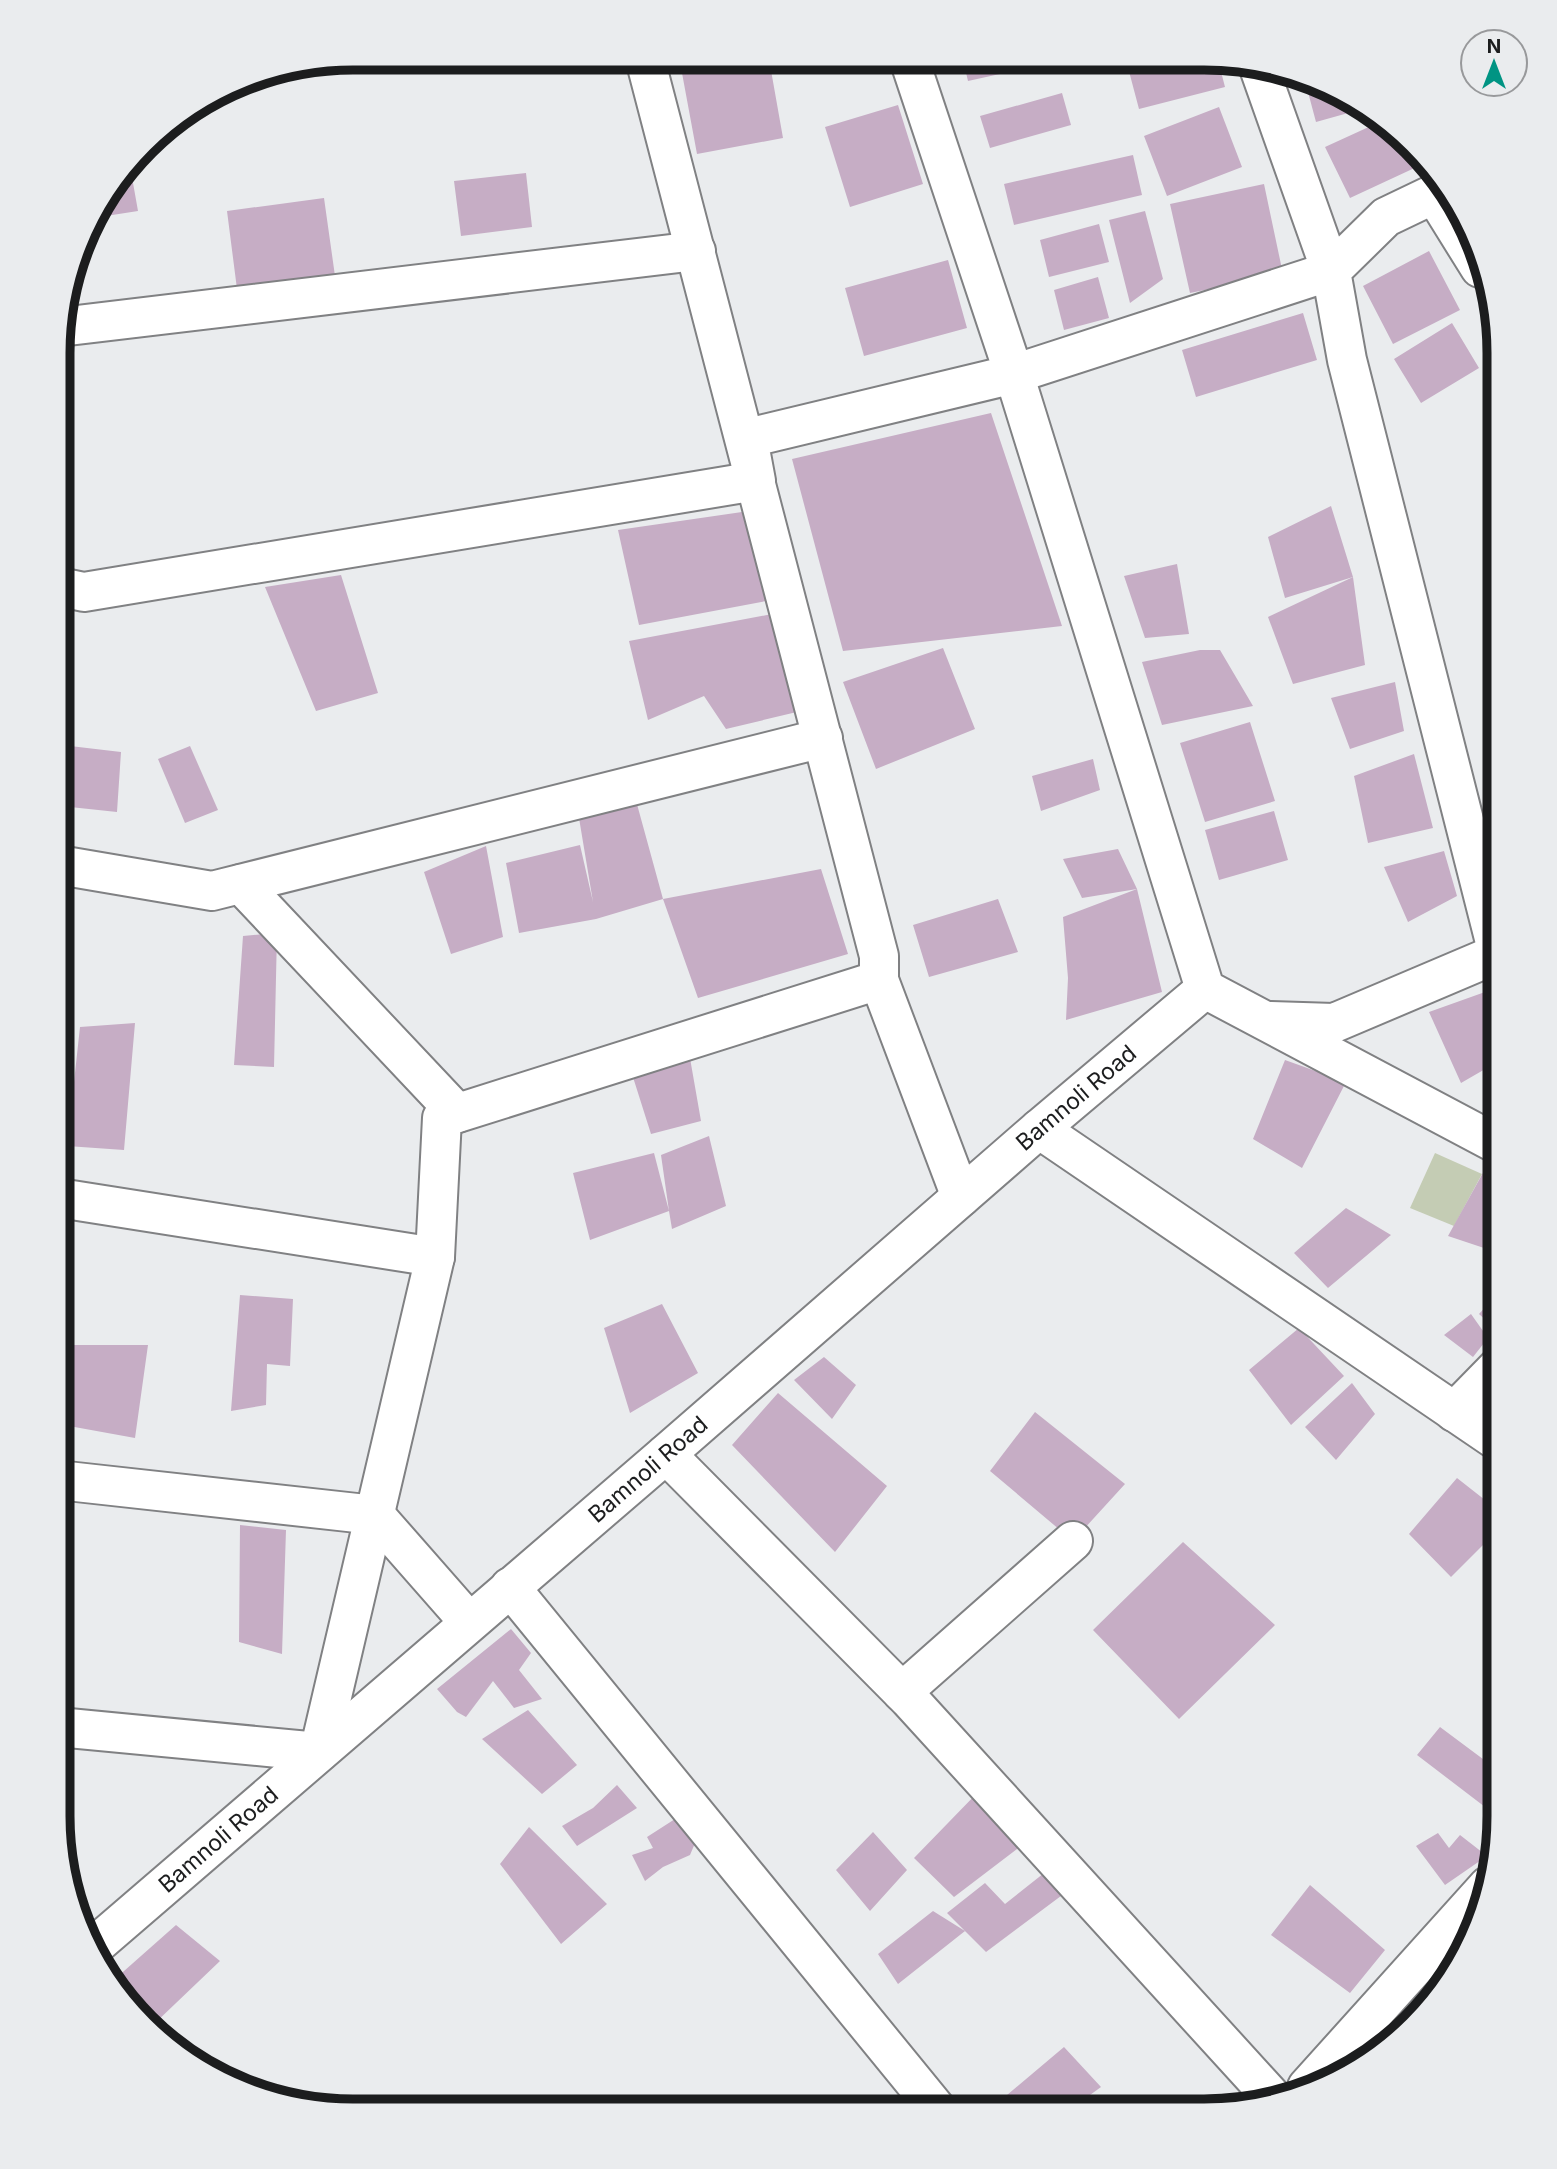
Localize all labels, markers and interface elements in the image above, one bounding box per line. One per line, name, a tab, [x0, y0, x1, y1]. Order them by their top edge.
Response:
north arrow	[1459, 28, 1529, 98]
text: N	[1487, 35, 1501, 58]
street label: Bamnoli Road	[1010, 1039, 1142, 1156]
street label: Bamnoli Road	[583, 1410, 713, 1529]
street label: Bamnoli Road	[153, 1780, 284, 1898]

